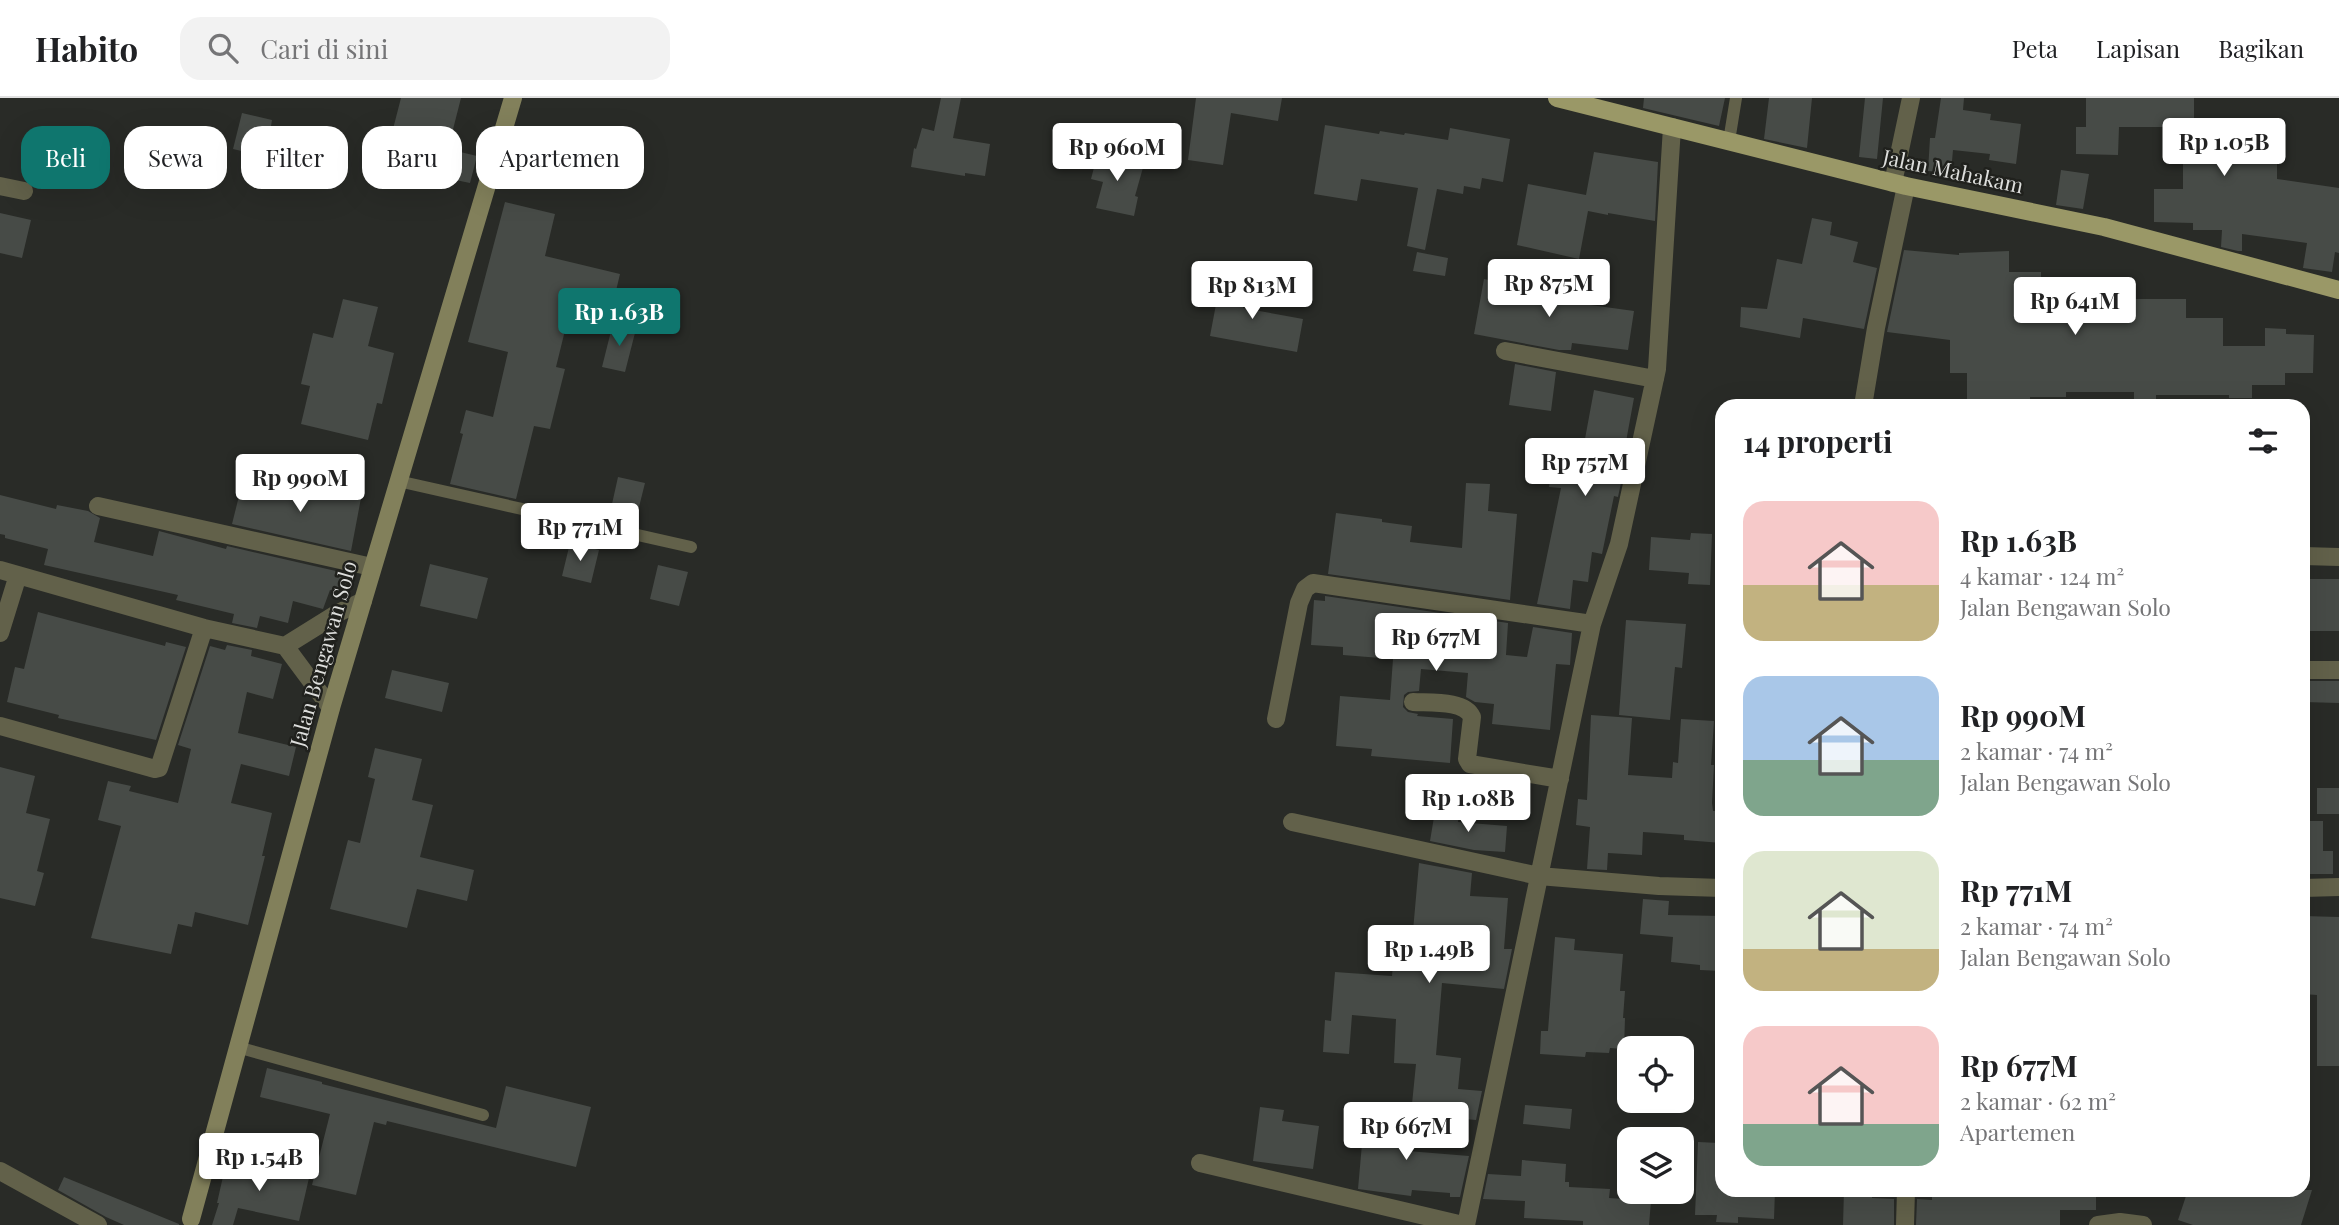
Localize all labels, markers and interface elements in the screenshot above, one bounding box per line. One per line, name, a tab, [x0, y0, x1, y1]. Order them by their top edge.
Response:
search box	[180, 17, 670, 80]
text: Habito	[35, 26, 138, 70]
icon: search	[204, 29, 242, 67]
text: Cari di sini	[260, 31, 388, 66]
text: Peta	[2012, 32, 2058, 64]
text: Lapisan	[2096, 32, 2180, 64]
text: Bagikan	[2218, 32, 2304, 64]
pin: Rp 1.05B	[2152, 118, 2296, 178]
pin: Rp 960M	[1052, 123, 1182, 183]
text: Rp 1.05B	[2179, 125, 2269, 156]
chip: Beli	[21, 126, 110, 189]
chip: Sewa	[124, 126, 227, 189]
chip: Filter	[241, 126, 348, 189]
chip: Baru	[362, 126, 462, 189]
chip: Apartemen	[476, 126, 644, 189]
text: Rp 960M	[1069, 130, 1165, 161]
street label: Jalan Mahakam	[1880, 141, 2027, 199]
pin: Rp 875M	[1484, 260, 1614, 319]
pin: Rp 813M	[1187, 262, 1317, 321]
text: Rp 875M	[1504, 266, 1594, 297]
text: Rp 813M	[1207, 268, 1297, 299]
pin: Rp 641M	[2010, 278, 2140, 337]
text: Rp 641M	[2030, 284, 2120, 315]
pin: Rp 1.63B	[547, 288, 691, 348]
text: Rp 1.63B	[574, 295, 664, 326]
text: 14 properti	[1743, 421, 1893, 461]
icon: filters	[2244, 422, 2282, 460]
pin: Rp 757M	[1520, 438, 1650, 498]
text: Rp 757M	[1541, 445, 1629, 476]
pin: Rp 990M	[235, 454, 365, 514]
text: Rp 990M	[252, 461, 348, 492]
pin: Rp 771M	[515, 504, 645, 563]
text: Rp 771M	[537, 510, 623, 541]
text: Rp 1.63B	[1960, 520, 2077, 560]
icon: home	[1799, 529, 1883, 613]
street label: Jalan Bengawan Solo	[282, 557, 362, 751]
text: 4 kamar · 124 m²	[1960, 560, 2124, 591]
text: Jalan Bengawan Solo	[1960, 591, 2171, 622]
pin: Rp 677M	[1371, 614, 1501, 673]
text: Rp 677M	[1391, 620, 1481, 651]
text: Rp 990M	[1960, 695, 2086, 735]
icon: home	[1799, 704, 1883, 788]
text: 2 kamar · 74 m²	[1960, 735, 2113, 766]
text: Jalan Bengawan Solo	[1960, 766, 2171, 797]
pin: Rp 1.08B	[1396, 774, 1540, 834]
text: Rp 1.08B	[1421, 781, 1515, 812]
text: Rp 771M	[1960, 870, 2072, 910]
icon: home	[1799, 879, 1883, 963]
text: 2 kamar · 74 m²	[1960, 910, 2113, 941]
pin: Rp 1.49B	[1357, 926, 1501, 985]
text: Rp 1.49B	[1384, 932, 1474, 963]
text: Jalan Bengawan Solo	[1960, 941, 2171, 972]
map controls	[1617, 1036, 1694, 1204]
button: locate	[1617, 1036, 1694, 1113]
text: Rp 677M	[1960, 1045, 2078, 1085]
icon: home	[1799, 1054, 1883, 1138]
text: 2 kamar · 62 m²	[1960, 1085, 2116, 1116]
pin: Rp 667M	[1341, 1102, 1471, 1162]
text: Rp 667M	[1360, 1109, 1452, 1140]
text: Apartemen	[1960, 1116, 2075, 1147]
button: layers	[1617, 1127, 1694, 1204]
pin: Rp 1.54B	[187, 1134, 331, 1193]
text: Rp 1.54B	[215, 1140, 303, 1171]

